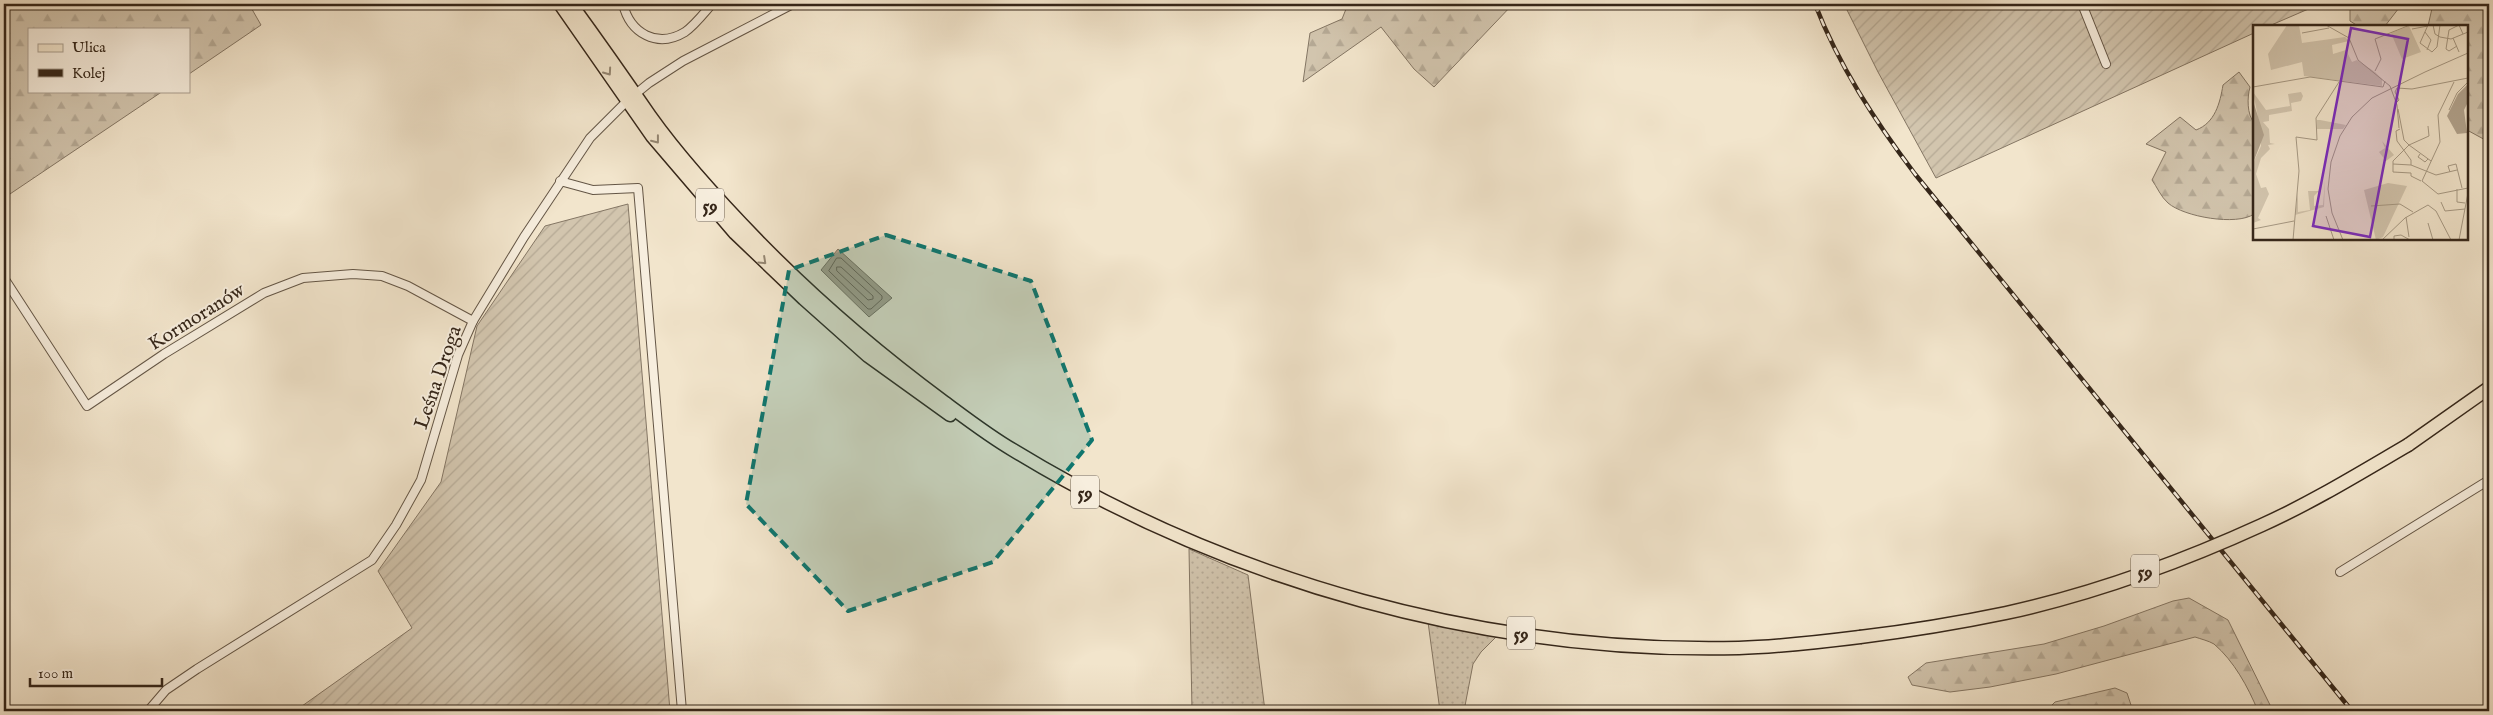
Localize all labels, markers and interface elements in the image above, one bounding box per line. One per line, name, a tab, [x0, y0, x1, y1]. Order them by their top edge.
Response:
inset map	[2253, 25, 2468, 240]
legend	[28, 28, 190, 92]
text: Ulica	[72, 38, 106, 57]
text: Kolej	[72, 64, 105, 83]
one-way arrow	[602, 66, 611, 76]
one-way arrow	[650, 134, 658, 143]
road number: 59	[696, 188, 724, 222]
one-way arrow	[758, 255, 767, 264]
street label: Kormoranów	[144, 277, 250, 357]
street label: Leśna Droga	[409, 322, 468, 433]
road number: 59	[1071, 476, 1099, 508]
road number: 59	[2131, 554, 2159, 588]
road number: 59	[1507, 616, 1535, 650]
scale bar	[30, 655, 162, 687]
text: 100 m	[38, 664, 74, 683]

